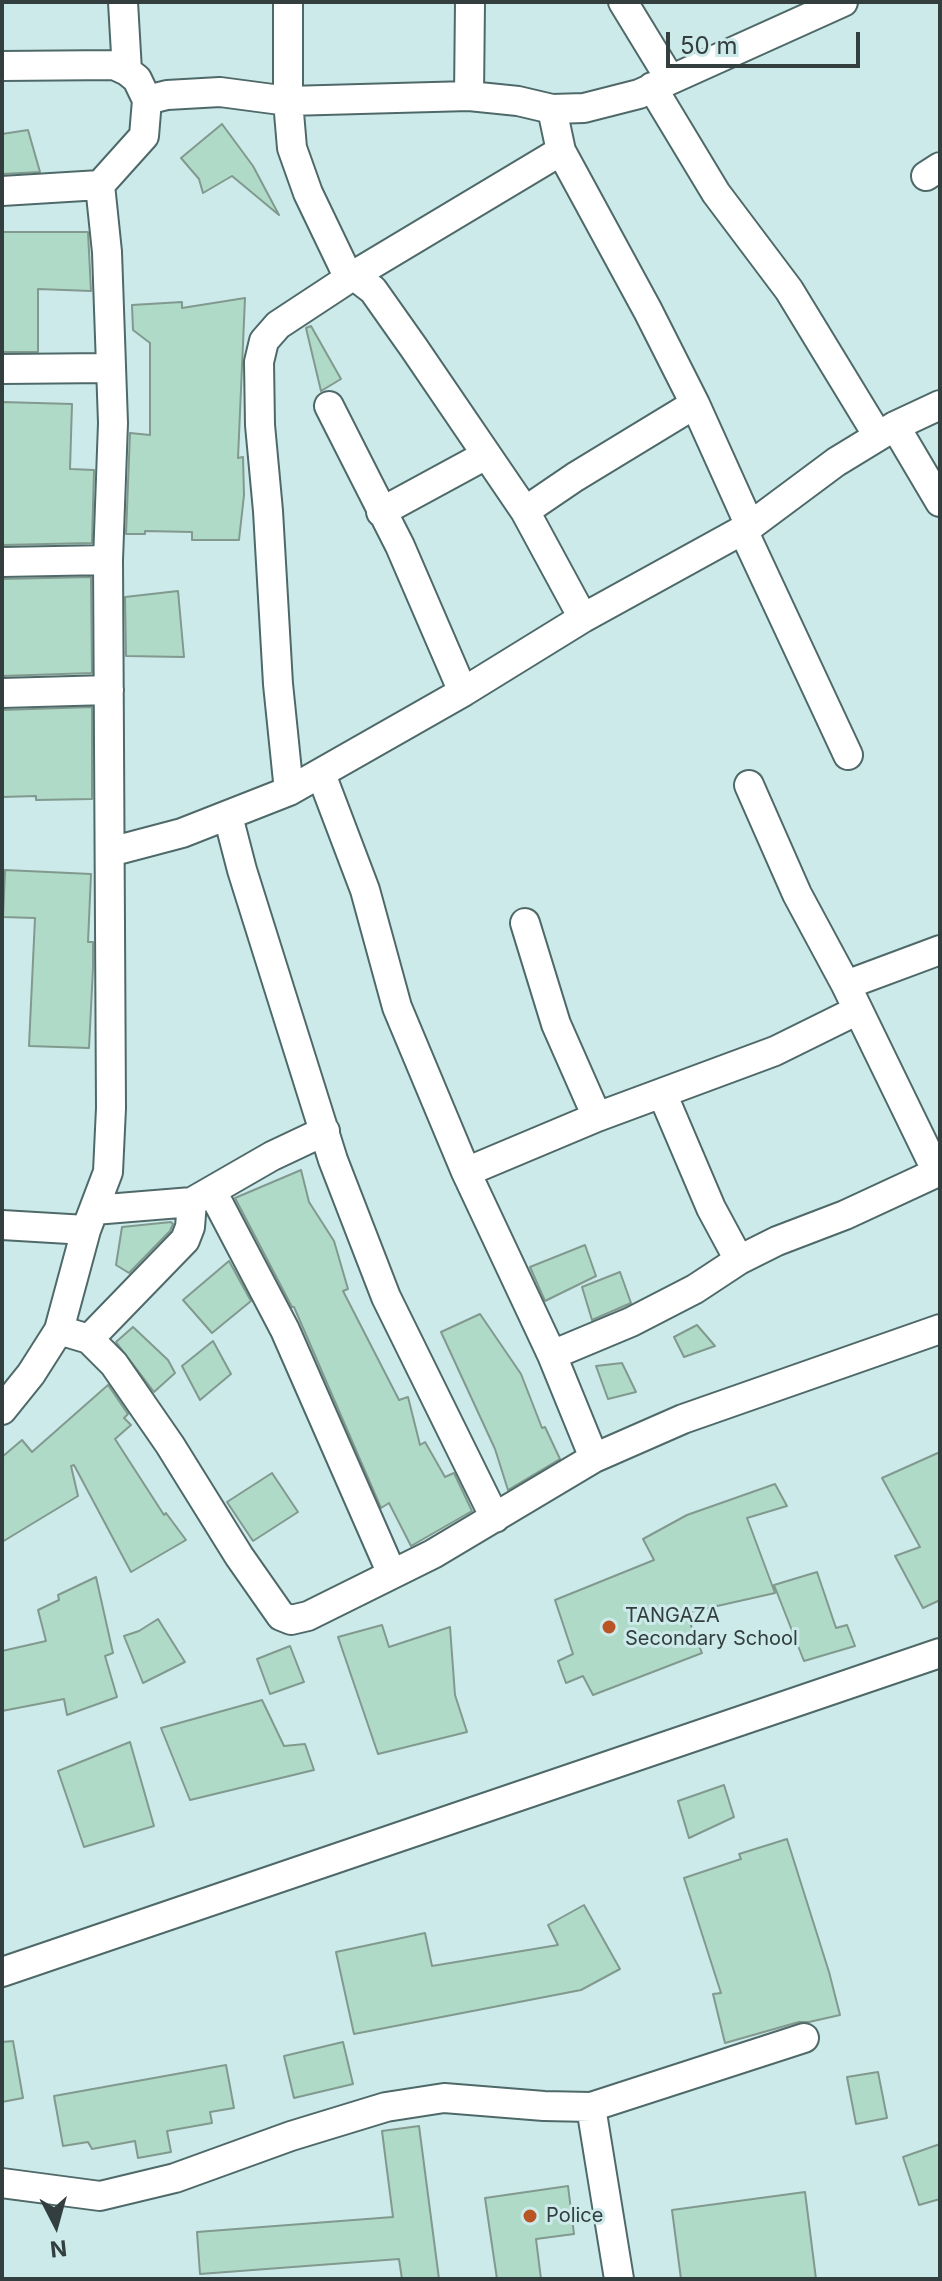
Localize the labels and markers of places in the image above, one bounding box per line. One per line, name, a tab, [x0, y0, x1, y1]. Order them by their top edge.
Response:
place label: TANGAZA Secondary School	[625, 1604, 798, 1651]
marker: TANGAZA Secondary School	[600, 1618, 618, 1636]
place label: Police	[546, 2204, 603, 2228]
marker: Police	[521, 2207, 539, 2225]

